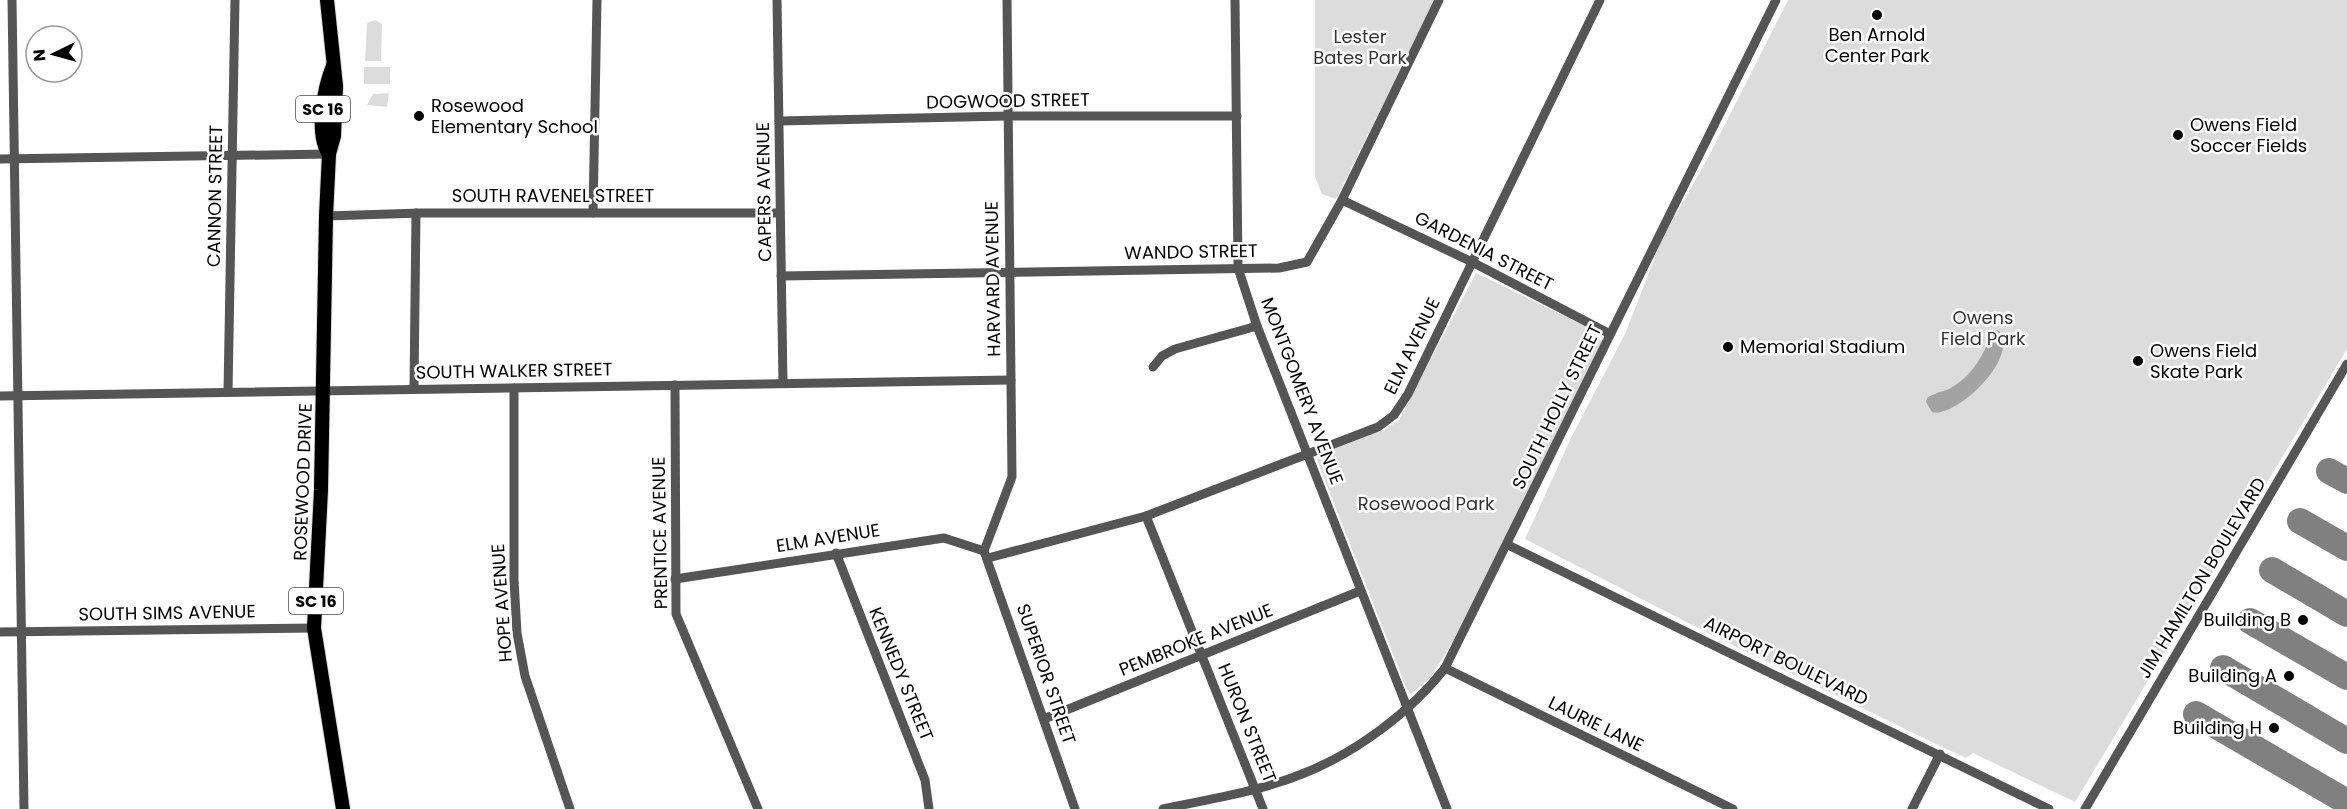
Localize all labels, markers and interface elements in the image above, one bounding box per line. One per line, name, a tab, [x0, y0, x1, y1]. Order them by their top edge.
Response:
marker: Ben Arnold Center Park	[1870, 8, 1884, 22]
place label: Ben Arnold Center Park	[1825, 22, 1930, 68]
north arrow	[24, 24, 84, 84]
park label: Lester Bates Park	[1313, 24, 1408, 70]
text: N	[28, 48, 52, 62]
street label: DOGWOOD STREET	[926, 87, 1090, 114]
place label: Rosewood Elementary School	[431, 93, 598, 139]
road number: SC 16	[296, 96, 350, 122]
marker: Rosewood Elementary School	[412, 109, 426, 123]
place label: Owens Field Soccer Fields	[2190, 112, 2307, 158]
street label: CAPERS AVENUE	[750, 122, 777, 262]
street label: CANNON STREET	[201, 124, 228, 267]
marker: Owens Field Soccer Fields	[2171, 128, 2185, 142]
street label: SOUTH RAVENEL STREET	[452, 183, 654, 208]
street label: HARVARD AVENUE	[979, 201, 1006, 357]
street label: GARDENIA STREET	[1411, 205, 1558, 296]
street label: WANDO STREET	[1124, 238, 1258, 265]
street label: ELM AVENUE	[1377, 293, 1446, 398]
street label: MONTGOMERY AVENUE	[1255, 294, 1350, 488]
park label: Owens Field Park	[1941, 305, 2026, 351]
street label: SOUTH HOLLY STREET	[1506, 320, 1608, 494]
place label: Memorial Stadium	[1740, 334, 1905, 359]
place label: Owens Field Skate Park	[2150, 338, 2257, 384]
marker: Memorial Stadium	[1721, 340, 1735, 354]
marker: Owens Field Skate Park	[2131, 354, 2145, 368]
street label: SOUTH WALKER STREET	[416, 356, 613, 385]
street label: ROSEWOOD DRIVE	[287, 403, 318, 561]
street label: PRENTICE AVENUE	[646, 456, 673, 610]
street label: JIM HAMILTON BOULEVARD	[2132, 473, 2272, 683]
park label: Rosewood Park	[1358, 491, 1495, 516]
street label: ELM AVENUE	[774, 517, 882, 558]
street label: HOPE AVENUE	[485, 543, 518, 663]
road number: SC 16	[289, 588, 343, 614]
street label: PEMBROKE AVENUE	[1115, 597, 1276, 682]
street label: SOUTH SIMS AVENUE	[78, 598, 256, 627]
street label: SUPERIOR STREET	[1011, 600, 1082, 748]
street label: KENNEDY STREET	[863, 603, 940, 745]
place label: Building B	[2203, 607, 2291, 632]
street label: AIRPORT BOULEVARD	[1700, 610, 1873, 711]
marker: Building B	[2296, 613, 2310, 627]
street label: HURON STREET	[1212, 659, 1283, 786]
place label: Building A	[2188, 663, 2277, 688]
marker: Building A	[2282, 669, 2296, 683]
street label: LAURIE LANE	[1544, 690, 1648, 757]
place label: Building H	[2173, 715, 2262, 740]
marker: Building H	[2267, 721, 2281, 735]

